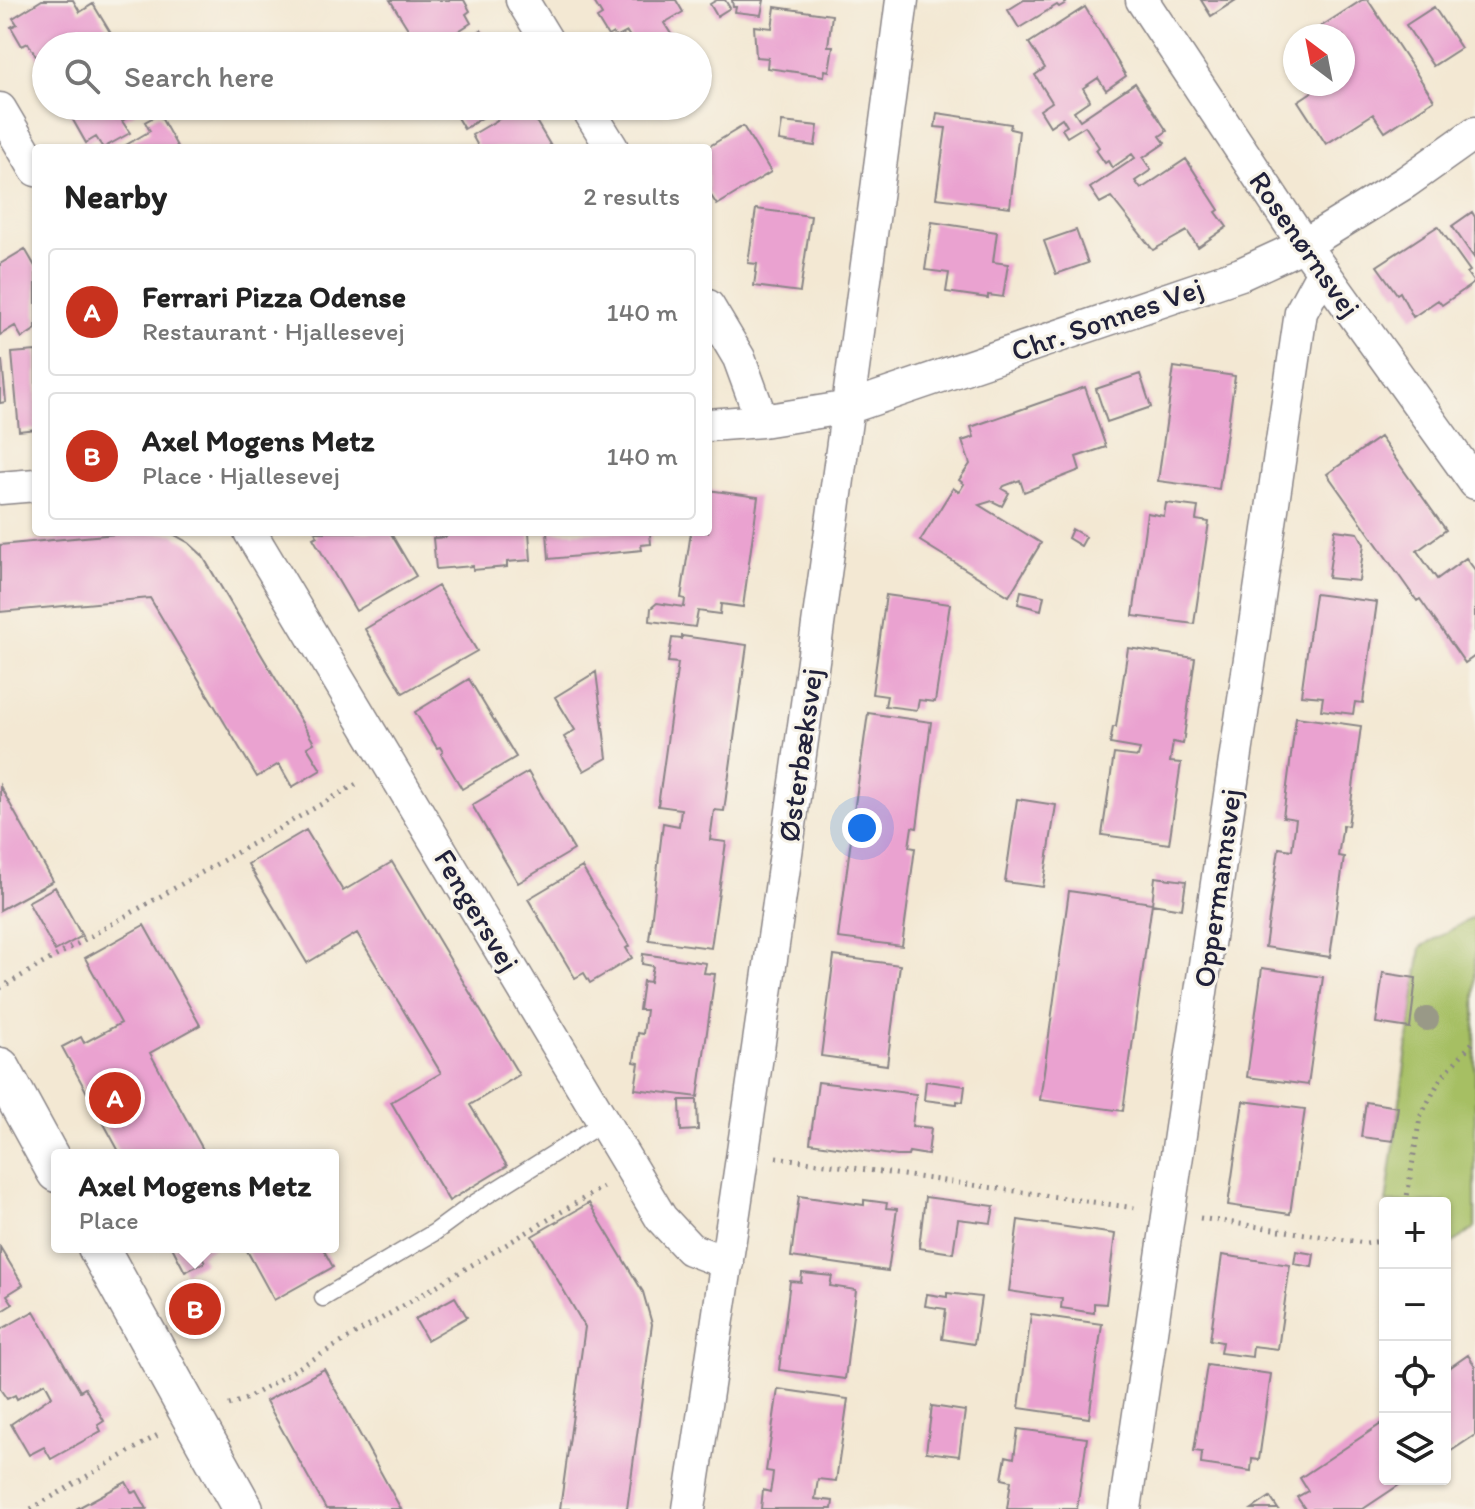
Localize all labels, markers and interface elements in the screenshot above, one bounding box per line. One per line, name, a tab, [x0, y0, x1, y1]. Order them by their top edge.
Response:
north arrow	[1283, 24, 1355, 96]
search box	[32, 32, 712, 120]
icon: search	[60, 54, 104, 98]
text: Search here	[124, 58, 274, 95]
street label: Rosenørnsvej	[1241, 164, 1369, 324]
text: Nearby	[64, 176, 167, 217]
text: 2 results	[583, 180, 680, 212]
street label: Chr. Sonnes Vej	[1006, 269, 1208, 369]
text: Ferrari Pizza Odense	[142, 278, 406, 315]
text: A	[84, 296, 100, 328]
text: 140 m	[607, 296, 678, 328]
text: Restaurant · Hjallesevej	[142, 315, 405, 347]
text: Axel Mogens Metz	[142, 422, 374, 459]
text: B	[84, 440, 100, 472]
text: 140 m	[607, 440, 678, 472]
text: Place · Hjallesevej	[142, 459, 340, 491]
street label: Østerbæksvej	[769, 666, 831, 844]
street label: Oppermannsvej	[1185, 786, 1249, 990]
your location	[842, 808, 882, 848]
street label: Fengersvej	[426, 842, 528, 978]
pin: A	[89, 1068, 141, 1128]
popup	[51, 1149, 339, 1253]
text: Axel Mogens Metz	[79, 1167, 311, 1204]
map controls	[1379, 1197, 1451, 1485]
button: +	[1379, 1197, 1451, 1269]
text: Place	[79, 1204, 139, 1236]
button: −	[1379, 1269, 1451, 1341]
pin: B	[169, 1279, 221, 1339]
button: locate	[1379, 1341, 1451, 1413]
button: layers	[1379, 1413, 1451, 1485]

